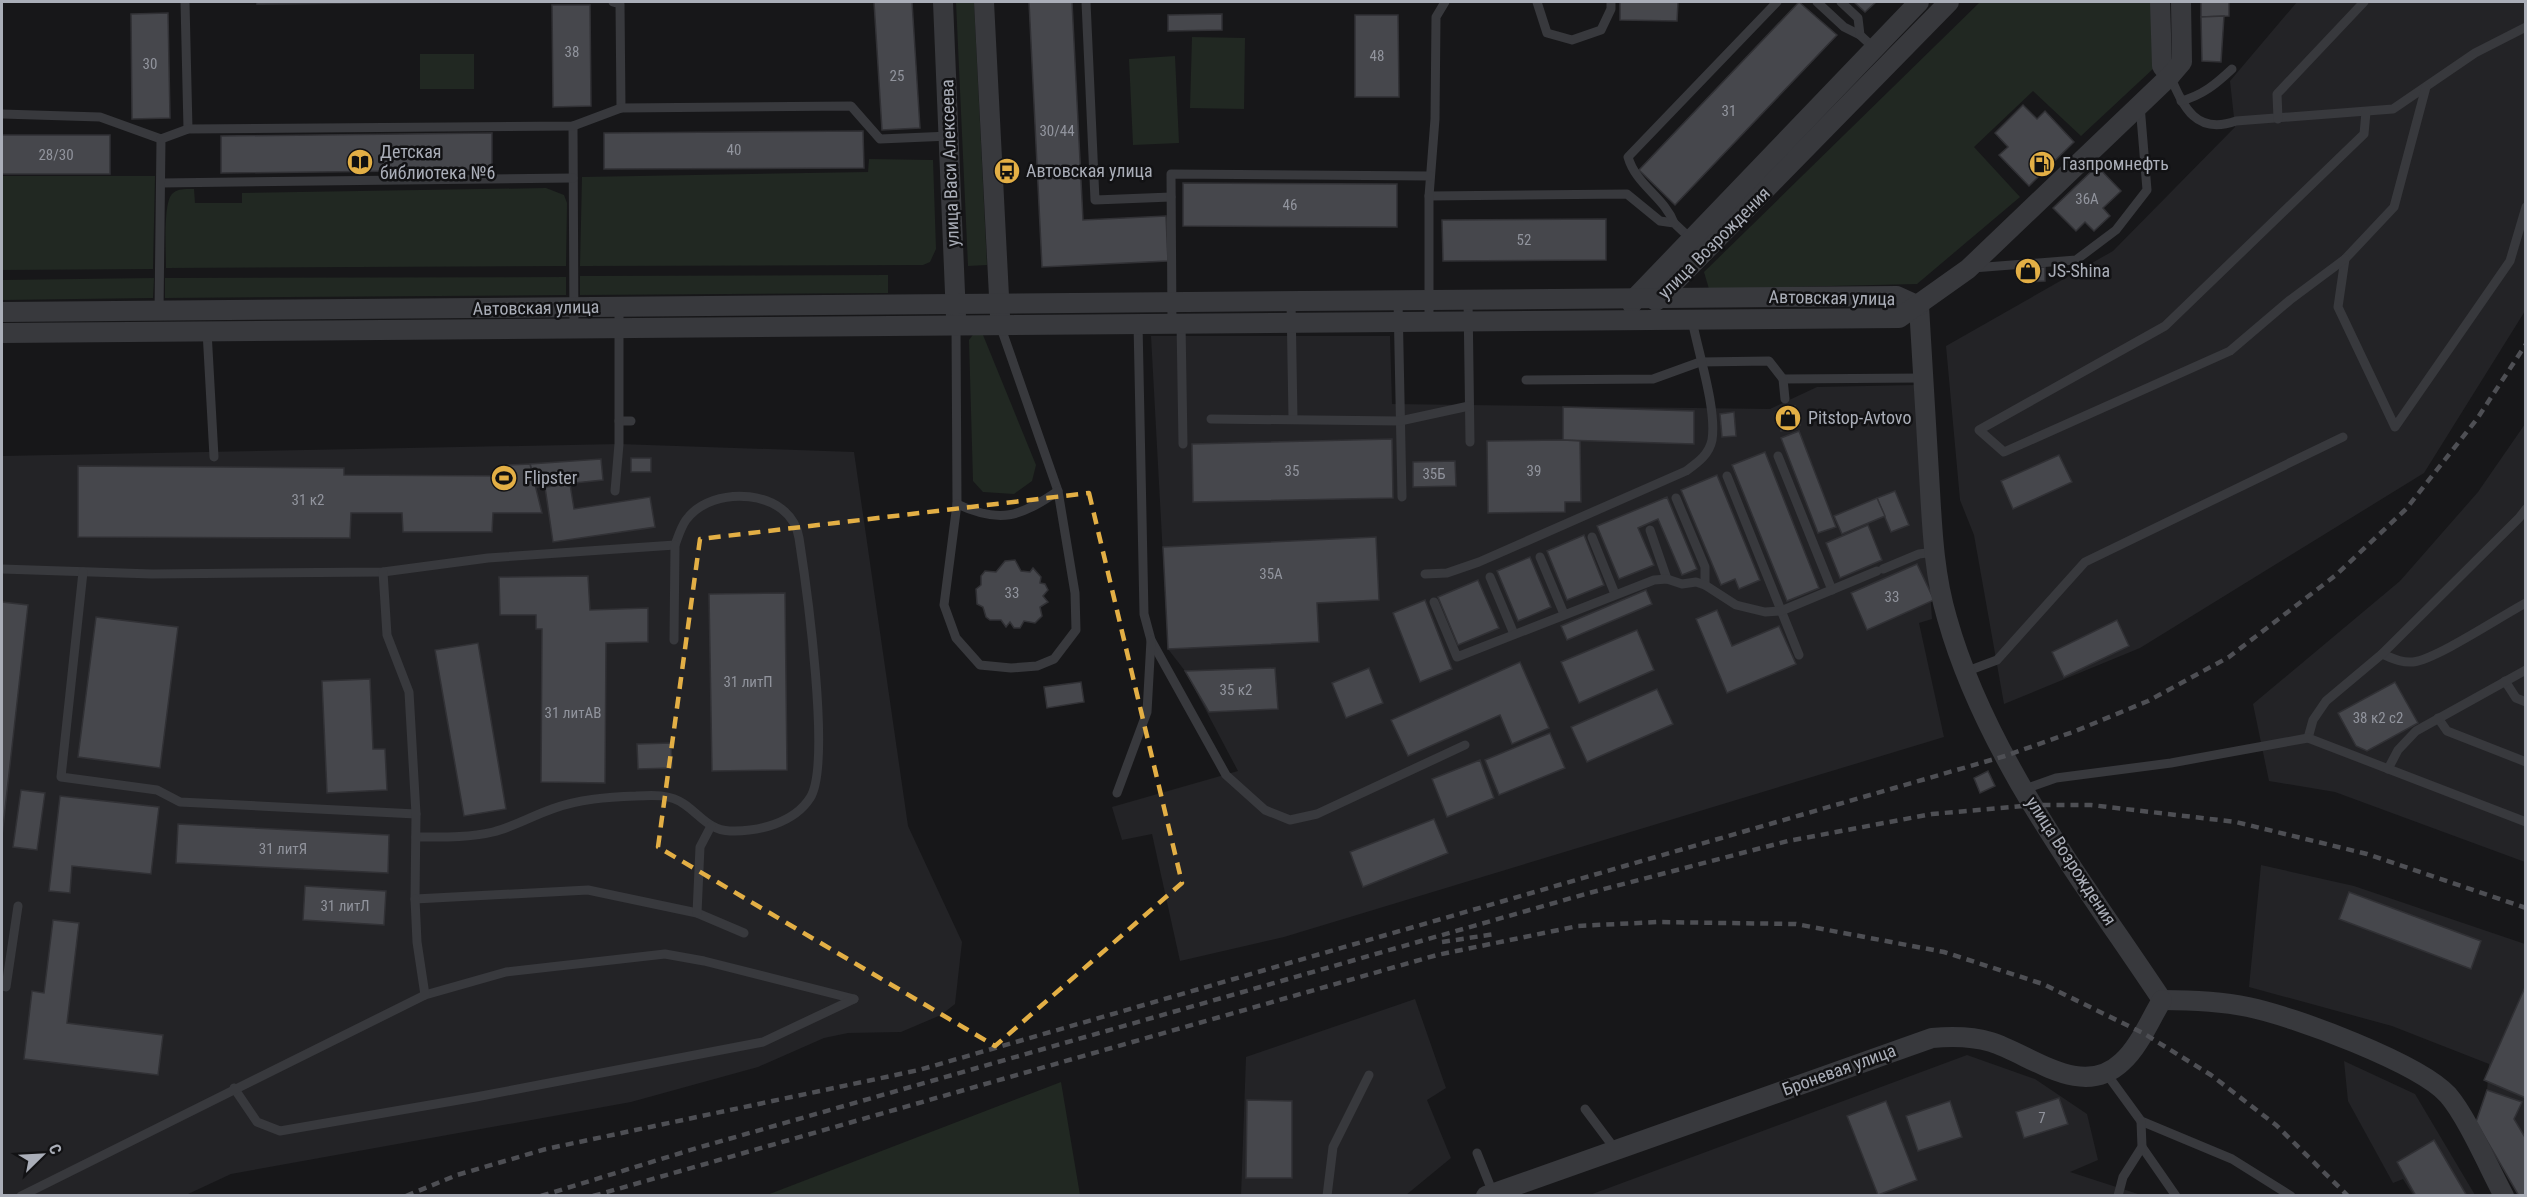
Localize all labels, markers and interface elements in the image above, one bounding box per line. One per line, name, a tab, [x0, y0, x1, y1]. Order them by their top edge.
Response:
house number: 38	[565, 43, 579, 61]
house number: 48	[1370, 47, 1384, 65]
house number: 30	[143, 55, 157, 73]
house number: 25	[890, 67, 904, 85]
street label: улица Васи Алексеева	[936, 79, 963, 247]
house number: 31	[1722, 102, 1736, 120]
house number: 30/44	[1039, 122, 1075, 140]
place label: Детская библиотека №6	[380, 141, 495, 183]
house number: 40	[727, 141, 741, 159]
house number: 28/30	[38, 146, 74, 164]
library icon: Детская библиотека №6	[345, 147, 375, 177]
fuel station icon: Газпромнефть	[2027, 149, 2057, 179]
place label: Газпромнефть	[2062, 153, 2169, 174]
bus stop icon: Автовская улица	[992, 156, 1022, 186]
place label: Автовская улица	[1026, 160, 1153, 181]
street label: улица Возрождения	[1653, 182, 1774, 303]
house number: 36А	[2075, 190, 2099, 208]
house number: 46	[1283, 196, 1297, 214]
house number: 52	[1517, 231, 1531, 249]
shop icon: JS-Shina	[2013, 256, 2043, 286]
place label: JS-Shina	[2048, 260, 2110, 281]
street label: Автовская улица	[1768, 286, 1896, 309]
street label: Автовская улица	[472, 296, 600, 319]
shop icon: Pitstop-Avtovo	[1773, 403, 1803, 433]
place label: Pitstop-Avtovo	[1808, 407, 1911, 428]
house number: 35	[1285, 462, 1299, 480]
house number: 39	[1527, 462, 1541, 480]
sports icon: Flipster	[489, 463, 519, 493]
house number: 35Б	[1422, 465, 1446, 483]
place label: Flipster	[524, 467, 578, 488]
house number: 31 к2	[292, 491, 324, 509]
house number: 35А	[1259, 565, 1283, 583]
house number: 33	[1005, 584, 1019, 602]
house number: 33	[1885, 588, 1899, 606]
house number: 31 литП	[723, 673, 773, 691]
house number: 35 к2	[1220, 681, 1252, 699]
house number: 31 литАВ	[545, 704, 601, 722]
house number: 38 к2 с2	[2353, 709, 2403, 727]
street label: улица Возрождения	[2022, 792, 2121, 929]
house number: 31 литЯ	[259, 840, 307, 858]
house number: 31 литЛ	[320, 897, 370, 915]
street label: Броневая улица	[1779, 1039, 1899, 1100]
house number: 7	[2038, 1109, 2046, 1127]
north arrow	[12, 1125, 72, 1185]
text: С	[45, 1141, 66, 1157]

